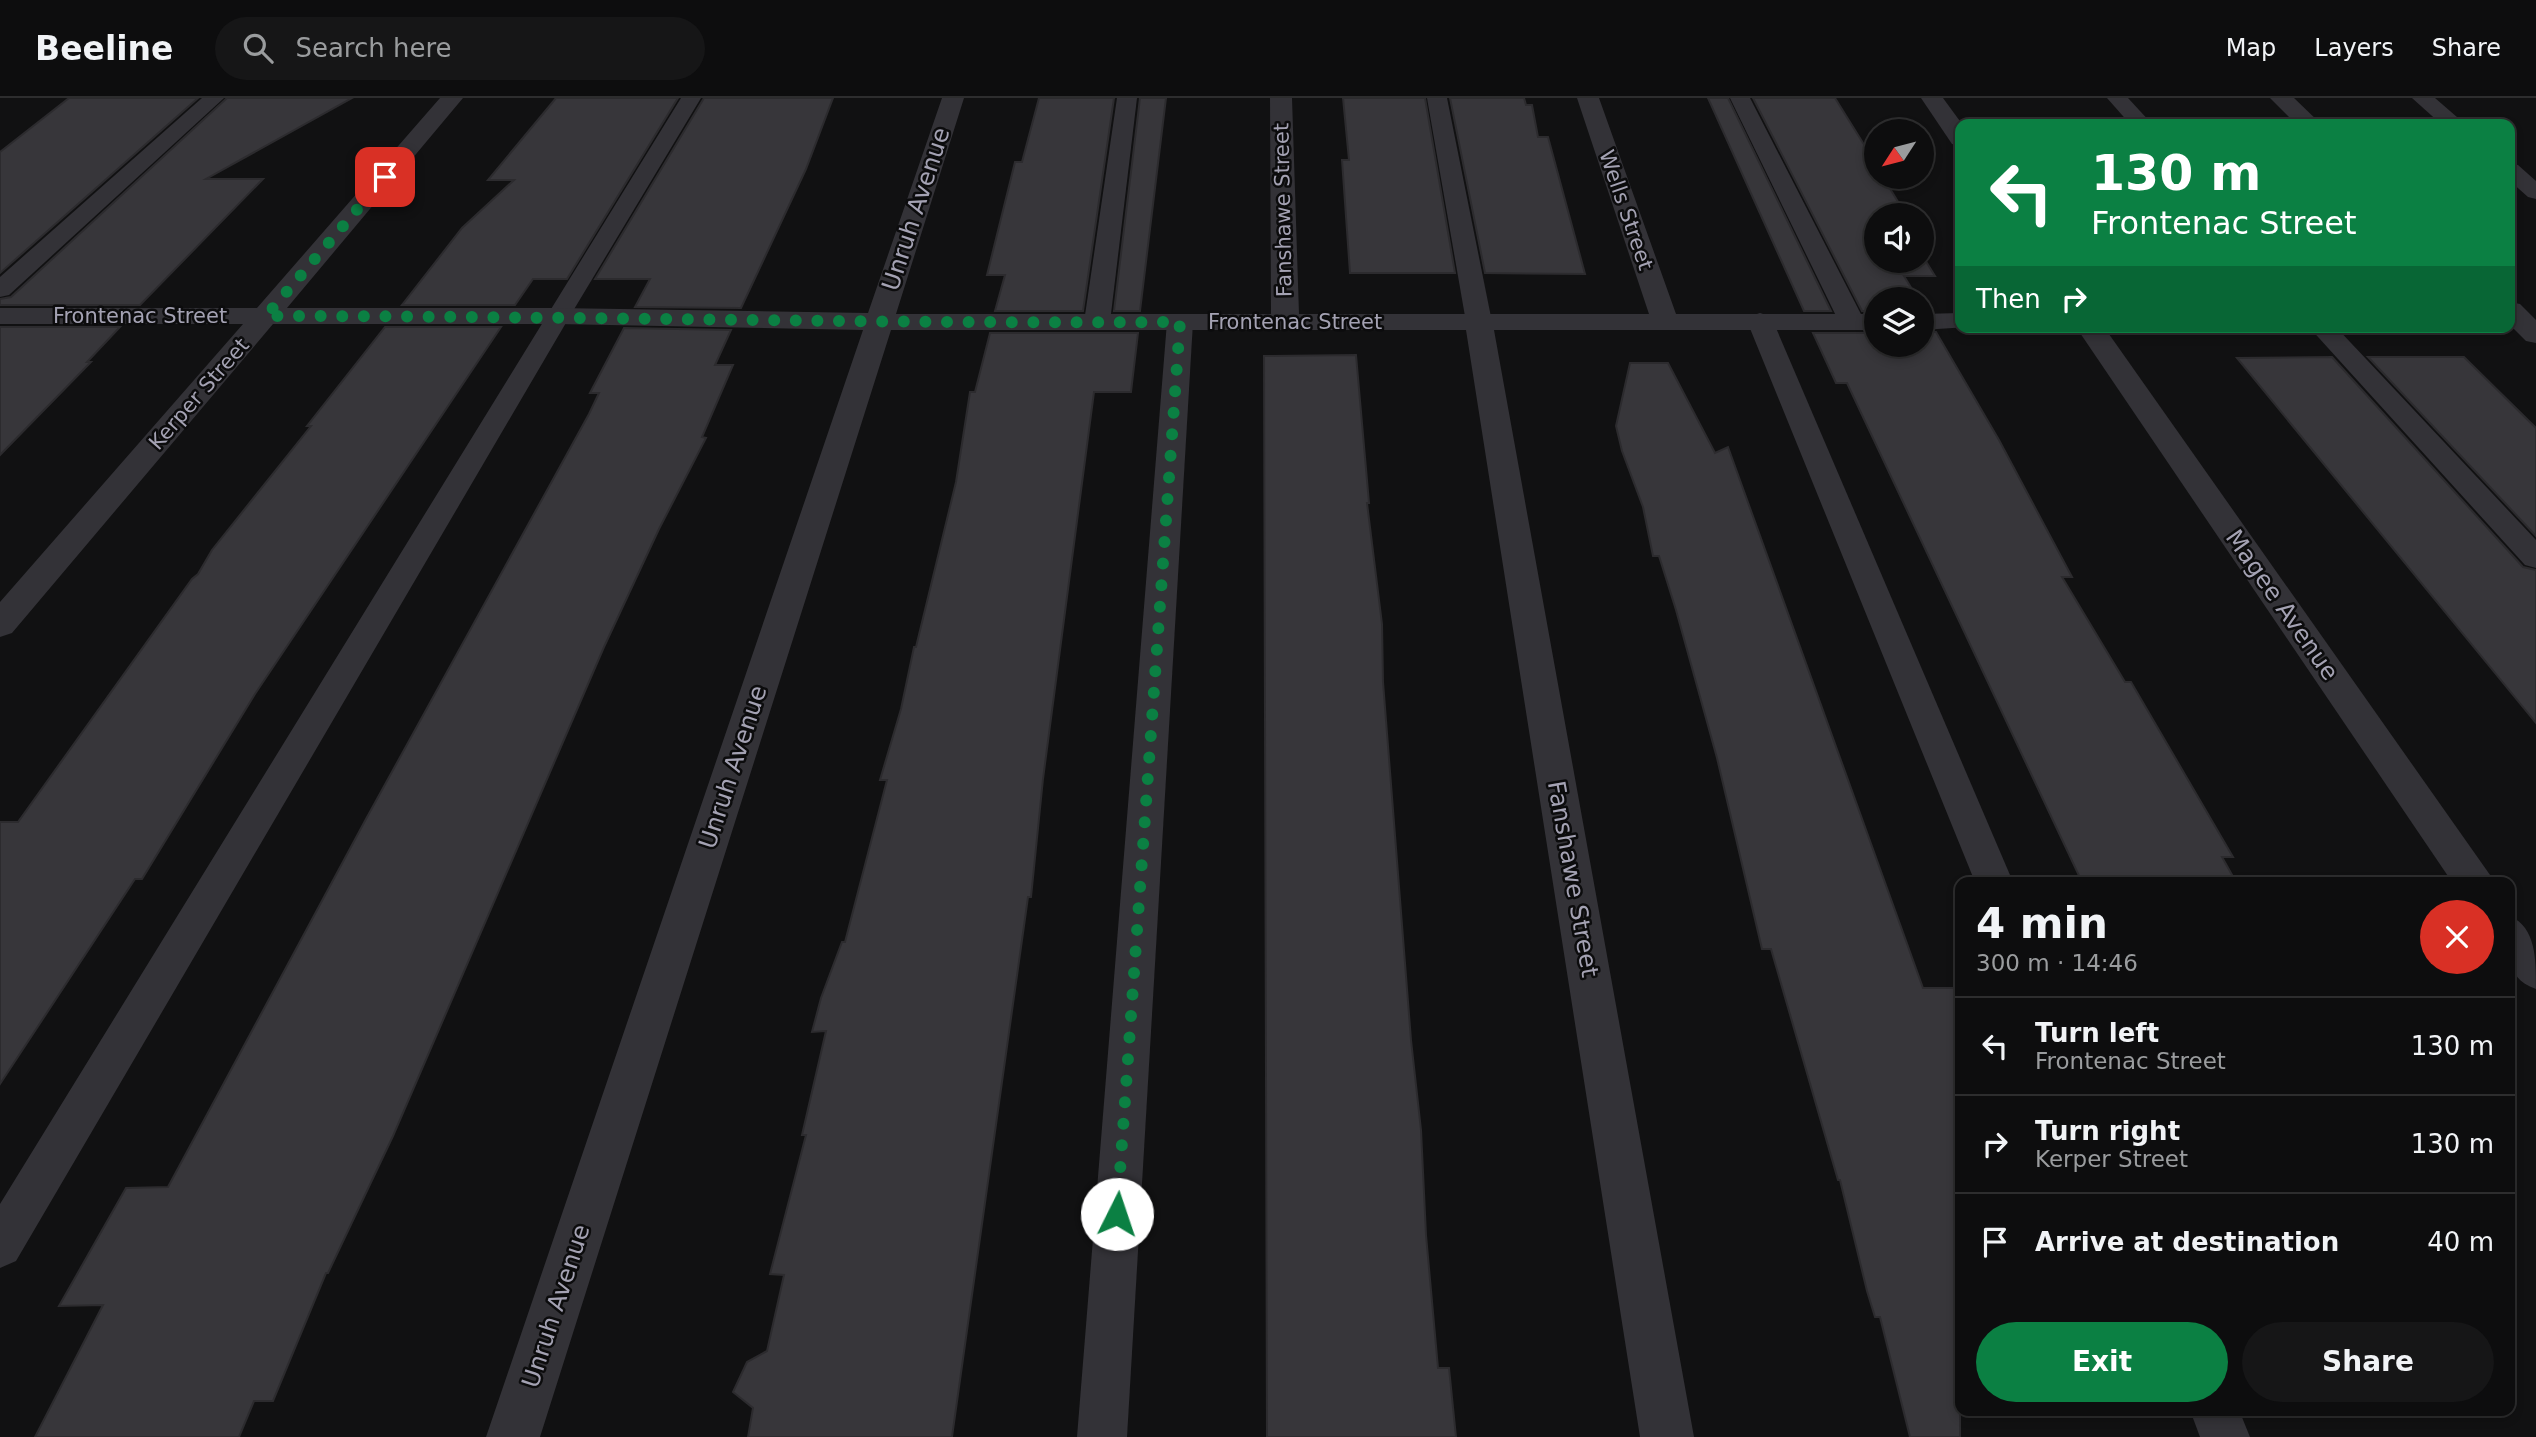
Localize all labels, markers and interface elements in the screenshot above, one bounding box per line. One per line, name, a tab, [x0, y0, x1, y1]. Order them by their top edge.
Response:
search box	[215, 17, 705, 80]
text: Beeline	[35, 29, 173, 68]
icon: search	[239, 29, 277, 67]
text: Search here	[295, 33, 452, 63]
text: Map	[2226, 34, 2276, 62]
text: Layers	[2314, 34, 2394, 62]
text: Share	[2432, 34, 2501, 62]
north arrow	[1864, 119, 1934, 189]
map controls	[1864, 119, 1934, 357]
street label: Fanshawe Street	[1269, 123, 1297, 297]
street label: Unruh Avenue	[876, 124, 956, 294]
text: 130 m	[2091, 145, 2261, 202]
pin	[355, 147, 415, 207]
street label: Wells Street	[1594, 147, 1658, 273]
icon: left	[1976, 147, 2067, 238]
icon: arrive	[366, 158, 404, 196]
button: sound	[1864, 203, 1934, 273]
text: Frontenac Street	[2091, 204, 2357, 242]
icon: right	[2055, 280, 2093, 318]
text: Then	[1976, 284, 2041, 314]
button: layers	[1864, 287, 1934, 357]
street label: Frontenac Street	[53, 304, 227, 328]
street label: Frontenac Street	[1208, 310, 1382, 334]
street label: Kerper Street	[144, 333, 254, 455]
street label: Magee Avenue	[2220, 524, 2344, 686]
street label: Unruh Avenue	[693, 682, 773, 852]
street label: Fanshawe Street	[1542, 779, 1604, 979]
text: 4 min	[1976, 899, 2108, 948]
button: close	[2420, 900, 2494, 974]
text: 300 m · 14:46	[1976, 950, 2138, 976]
text: Turn left	[2035, 1018, 2159, 1048]
icon: left	[1976, 1027, 2014, 1065]
text: 130 m	[2411, 1031, 2494, 1061]
text: Frontenac Street	[2035, 1048, 2226, 1074]
text: Turn right	[2035, 1116, 2180, 1146]
icon: right	[1976, 1125, 2014, 1163]
text: 130 m	[2411, 1129, 2494, 1159]
text: Kerper Street	[2035, 1146, 2188, 1172]
position arrow	[1080, 1177, 1154, 1251]
street label: Unruh Avenue	[516, 1221, 596, 1391]
icon: arrive	[1976, 1223, 2014, 1261]
text: Arrive at destination	[2035, 1227, 2339, 1257]
text: 40 m	[2427, 1227, 2494, 1257]
button: Exit	[1976, 1322, 2228, 1402]
button: Share	[2242, 1322, 2494, 1402]

